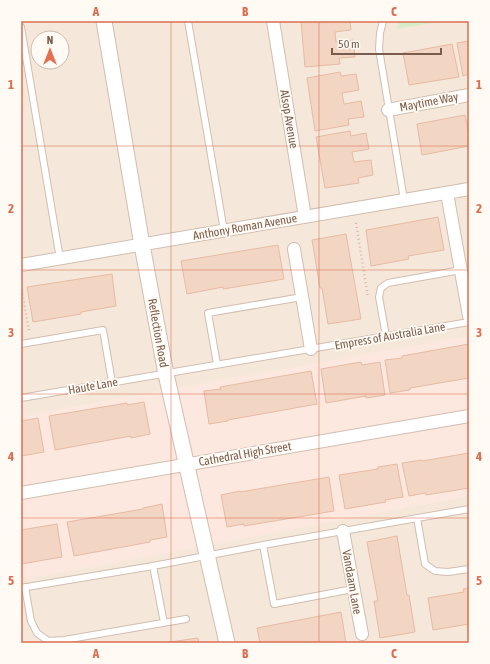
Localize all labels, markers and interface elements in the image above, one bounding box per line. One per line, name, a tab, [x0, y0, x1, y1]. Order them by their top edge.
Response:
text: A	[92, 4, 100, 19]
text: B	[242, 4, 249, 19]
text: C	[391, 4, 397, 19]
north arrow	[30, 30, 70, 70]
scale bar	[332, 30, 441, 56]
text: N	[47, 34, 53, 46]
text: 50 m	[338, 37, 360, 51]
text: 1	[8, 77, 14, 92]
text: 1	[476, 77, 482, 92]
street label: Alsop Avenue	[277, 88, 301, 150]
street label: Maytime Way	[399, 89, 460, 115]
text: 2	[8, 201, 14, 216]
text: 2	[476, 201, 482, 216]
street label: Anthony Roman Avenue	[192, 211, 298, 243]
street label: Reflection Road	[145, 297, 171, 369]
street label: Empress of Australia Lane	[334, 319, 446, 353]
text: 3	[8, 325, 14, 340]
text: 3	[476, 325, 482, 340]
street label: Haute Lane	[67, 375, 119, 397]
street label: Cathedral High Street	[198, 439, 293, 469]
text: 4	[7, 449, 14, 464]
text: 4	[475, 449, 482, 464]
street label: Vandaam Lane	[339, 549, 365, 615]
text: 5	[8, 573, 14, 588]
text: 5	[476, 573, 482, 588]
text: A	[92, 646, 100, 661]
text: B	[242, 646, 249, 661]
text: C	[391, 646, 397, 661]

